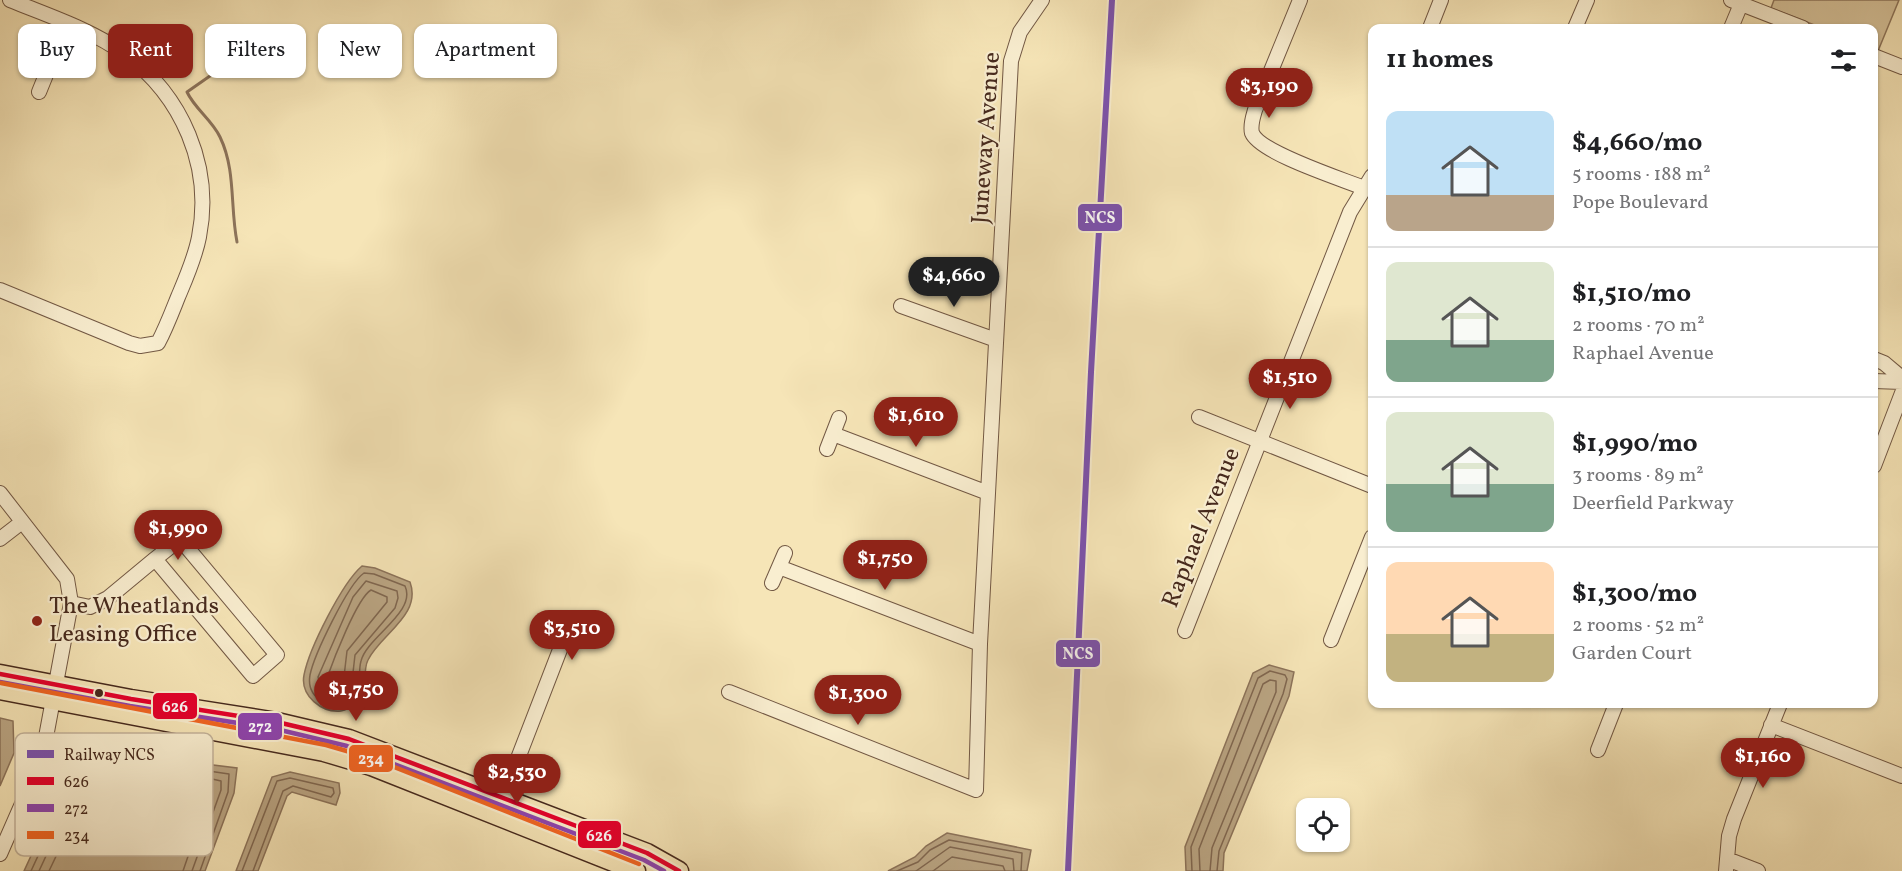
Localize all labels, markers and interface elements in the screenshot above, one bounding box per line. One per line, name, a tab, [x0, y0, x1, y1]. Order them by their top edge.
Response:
chip: Buy	[18, 24, 96, 78]
chip: Rent	[108, 24, 193, 78]
chip: Filters	[205, 24, 306, 78]
chip: New	[318, 24, 402, 78]
chip: Apartment	[414, 24, 557, 78]
text: 11 homes	[1386, 42, 1493, 78]
icon: filters	[1827, 44, 1860, 77]
street label: Juneway Avenue	[964, 51, 1010, 225]
pin: $3,190	[1220, 68, 1318, 119]
text: $3,190	[1240, 73, 1298, 101]
text: $4,660/mo	[1572, 125, 1702, 161]
icon: home	[1434, 135, 1506, 207]
text: 5 rooms · 188 m²	[1572, 161, 1711, 189]
text: Pope Boulevard	[1572, 189, 1709, 217]
line badge: NCS	[1077, 203, 1123, 232]
text: NCS	[1085, 208, 1115, 230]
pin: $4,660	[905, 257, 1003, 308]
text: $4,660	[922, 262, 986, 290]
text: $1,510/mo	[1572, 276, 1691, 312]
icon: home	[1434, 286, 1506, 358]
text: 2 rooms · 70 m²	[1572, 312, 1705, 340]
text: Raphael Avenue	[1572, 340, 1714, 368]
pin: $1,510	[1241, 359, 1339, 410]
text: $1,510	[1263, 364, 1317, 392]
pin: $1,610	[867, 397, 965, 448]
text: $1,610	[888, 402, 944, 430]
text: $1,990/mo	[1572, 426, 1698, 462]
icon: home	[1434, 436, 1506, 508]
street label: Raphael Avenue	[1154, 443, 1250, 613]
text: 3 rooms · 89 m²	[1572, 462, 1704, 490]
text: Deerfield Parkway	[1572, 490, 1734, 518]
pin: $1,990	[129, 510, 227, 561]
text: $1,990	[148, 515, 208, 543]
pin: $1,750	[836, 540, 934, 591]
text: $1,750	[857, 545, 913, 573]
text: $1,300/mo	[1572, 576, 1697, 612]
icon: home	[1434, 586, 1506, 658]
place label: The Wheatlands Leasing Office	[49, 590, 219, 652]
pin: $3,510	[523, 610, 621, 661]
text: 2 rooms · 52 m²	[1572, 612, 1704, 640]
marker: The Wheatlands Leasing Office	[30, 614, 44, 628]
text: $3,510	[544, 615, 600, 643]
line badge: NCS	[1055, 639, 1101, 668]
text: Garden Court	[1572, 640, 1692, 668]
text: NCS	[1063, 644, 1093, 666]
pin: $1,750	[307, 671, 405, 722]
pin: $1,300	[809, 675, 907, 726]
text: $1,750	[328, 676, 384, 704]
text: $1,300	[828, 680, 888, 708]
unlabelled marker	[93, 687, 105, 699]
line badge: 626	[152, 692, 198, 720]
text: 626	[162, 697, 188, 719]
line badge: 272	[237, 712, 283, 741]
text: 272	[248, 717, 272, 739]
legend	[15, 733, 213, 856]
pin: $1,160	[1714, 738, 1812, 789]
text: $1,160	[1735, 743, 1791, 771]
line badge: 234	[348, 744, 394, 773]
text: Railway NCS	[64, 745, 155, 767]
text: 234	[358, 749, 384, 771]
pin: $2,530	[468, 754, 566, 805]
text: $2,530	[488, 759, 546, 787]
text: 626	[64, 772, 89, 794]
map controls	[1296, 798, 1350, 852]
button: locate	[1296, 798, 1350, 852]
text: 272	[64, 799, 88, 821]
line badge: 626	[577, 820, 622, 849]
text: 234	[64, 826, 90, 848]
text: 626	[586, 826, 612, 848]

